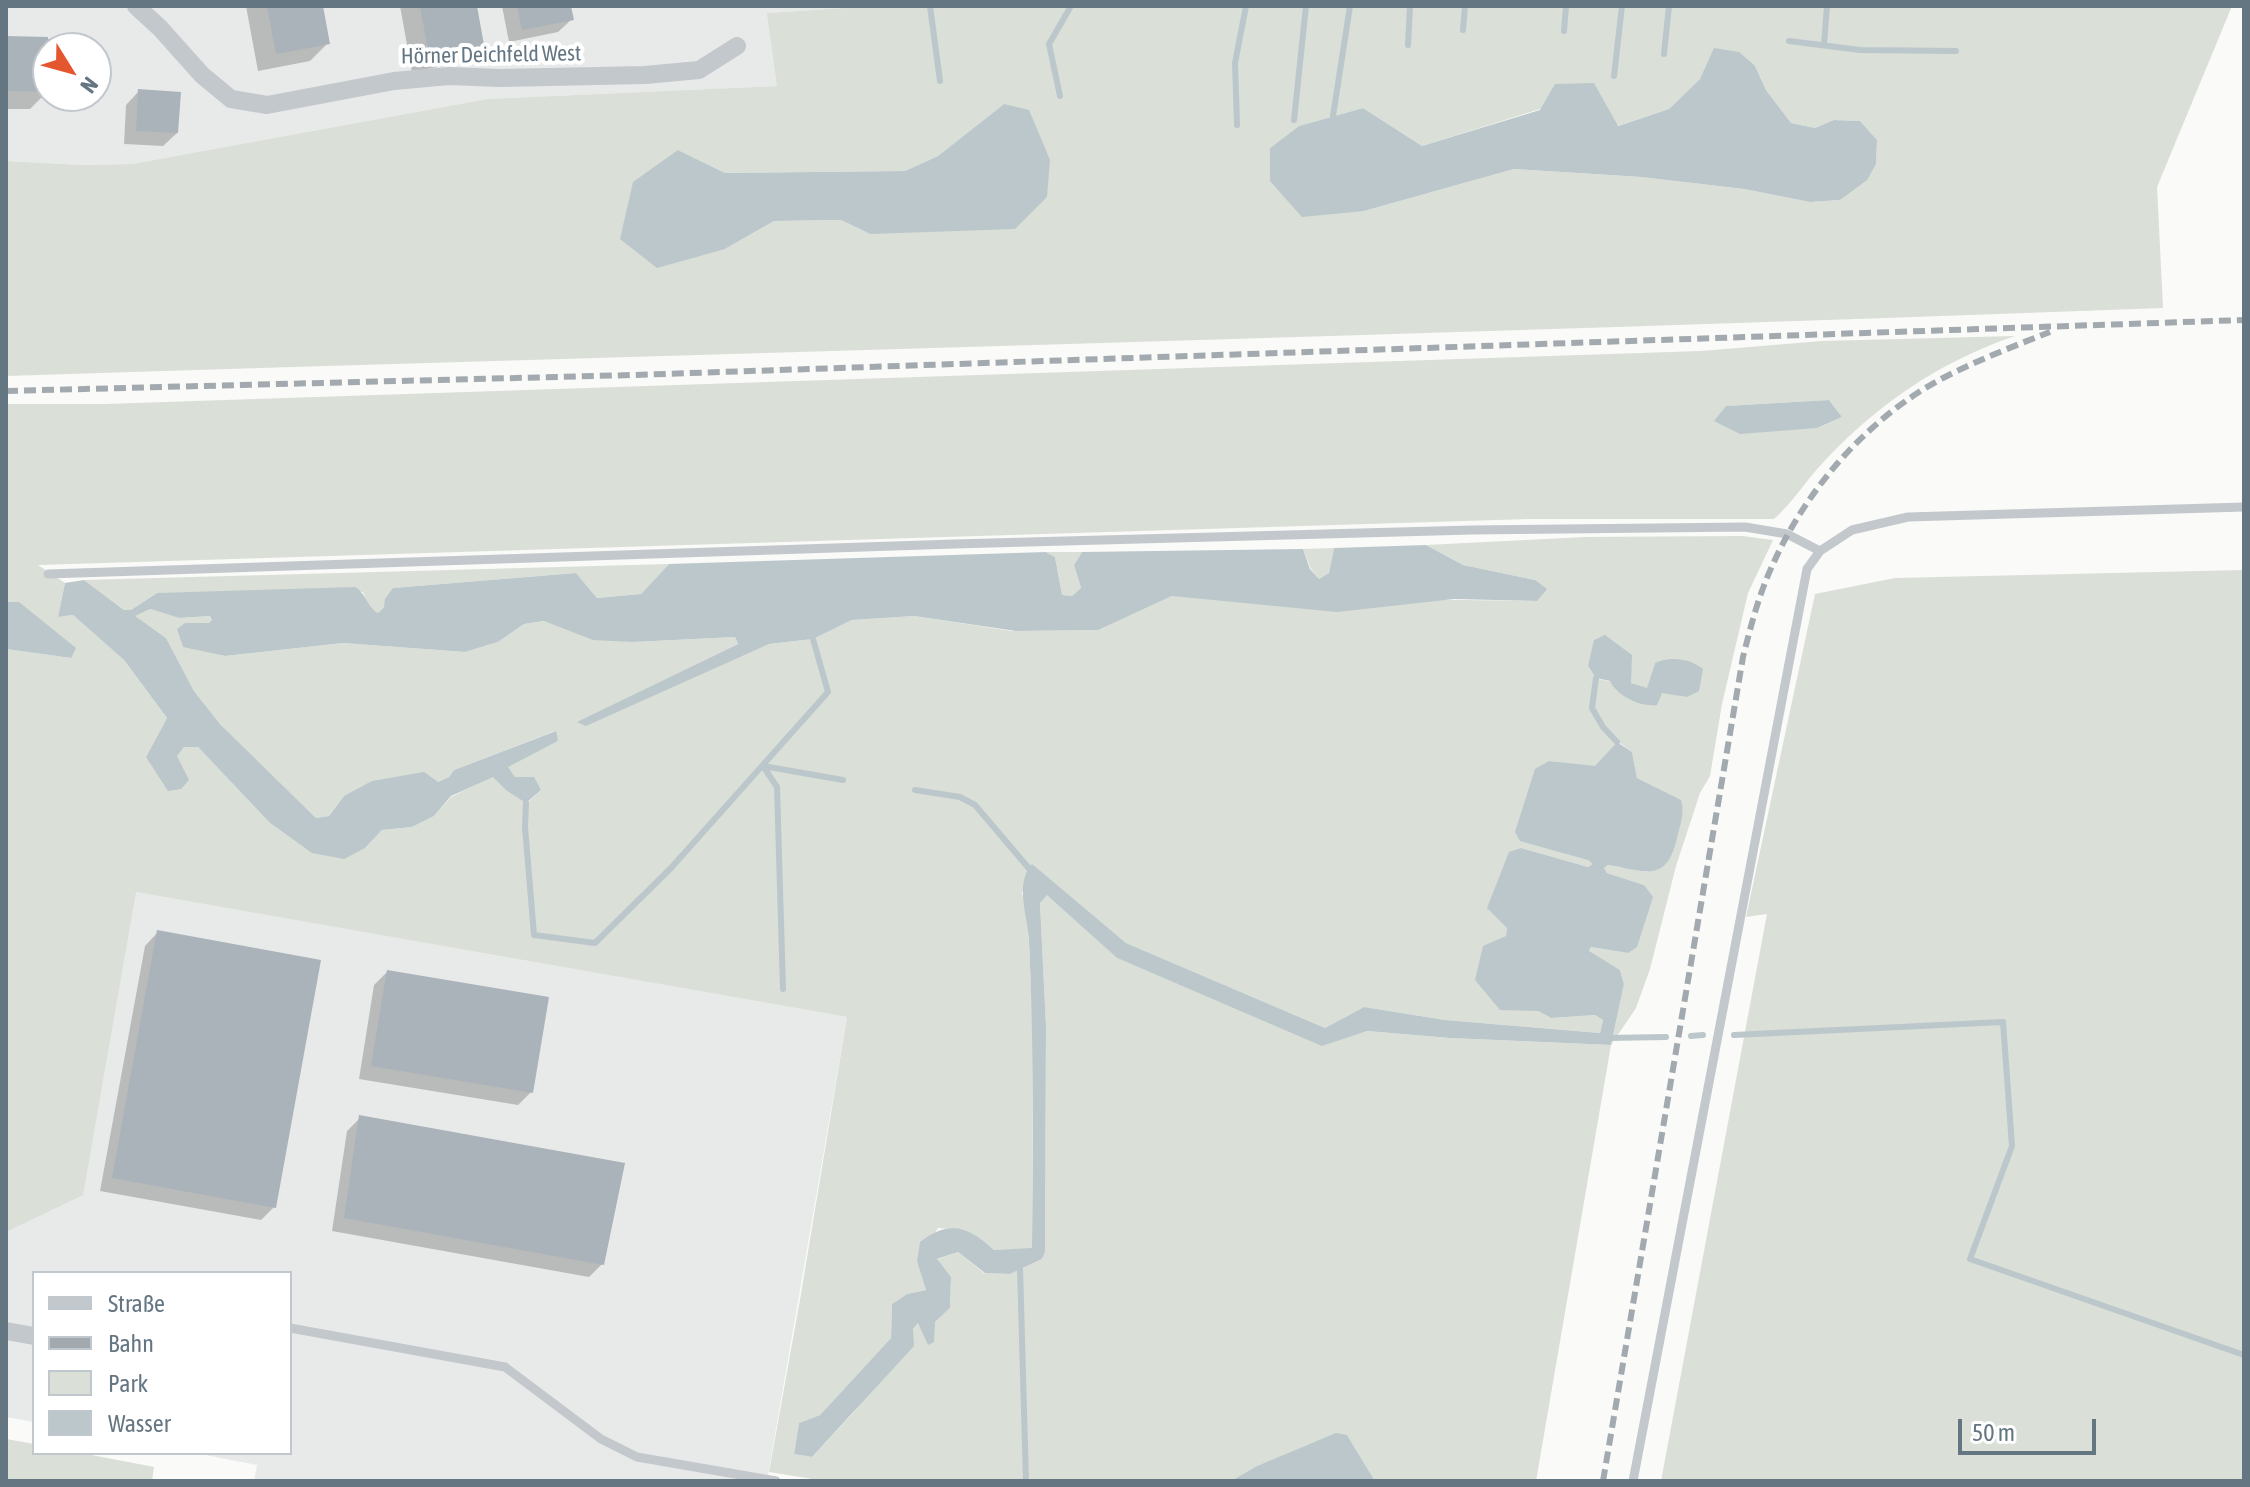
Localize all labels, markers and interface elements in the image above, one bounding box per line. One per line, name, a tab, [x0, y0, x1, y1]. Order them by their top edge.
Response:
north arrow	[32, 32, 112, 112]
street label: Hörner Deichfeld West	[401, 40, 581, 70]
text: N	[75, 72, 104, 98]
legend	[32, 1271, 292, 1455]
text: Straße	[108, 1290, 165, 1317]
text: Bahn	[108, 1330, 154, 1357]
text: Park	[108, 1370, 148, 1397]
scale bar	[1962, 1403, 2100, 1453]
text: Wasser	[108, 1410, 171, 1437]
text: 50 m	[1972, 1419, 2015, 1446]

